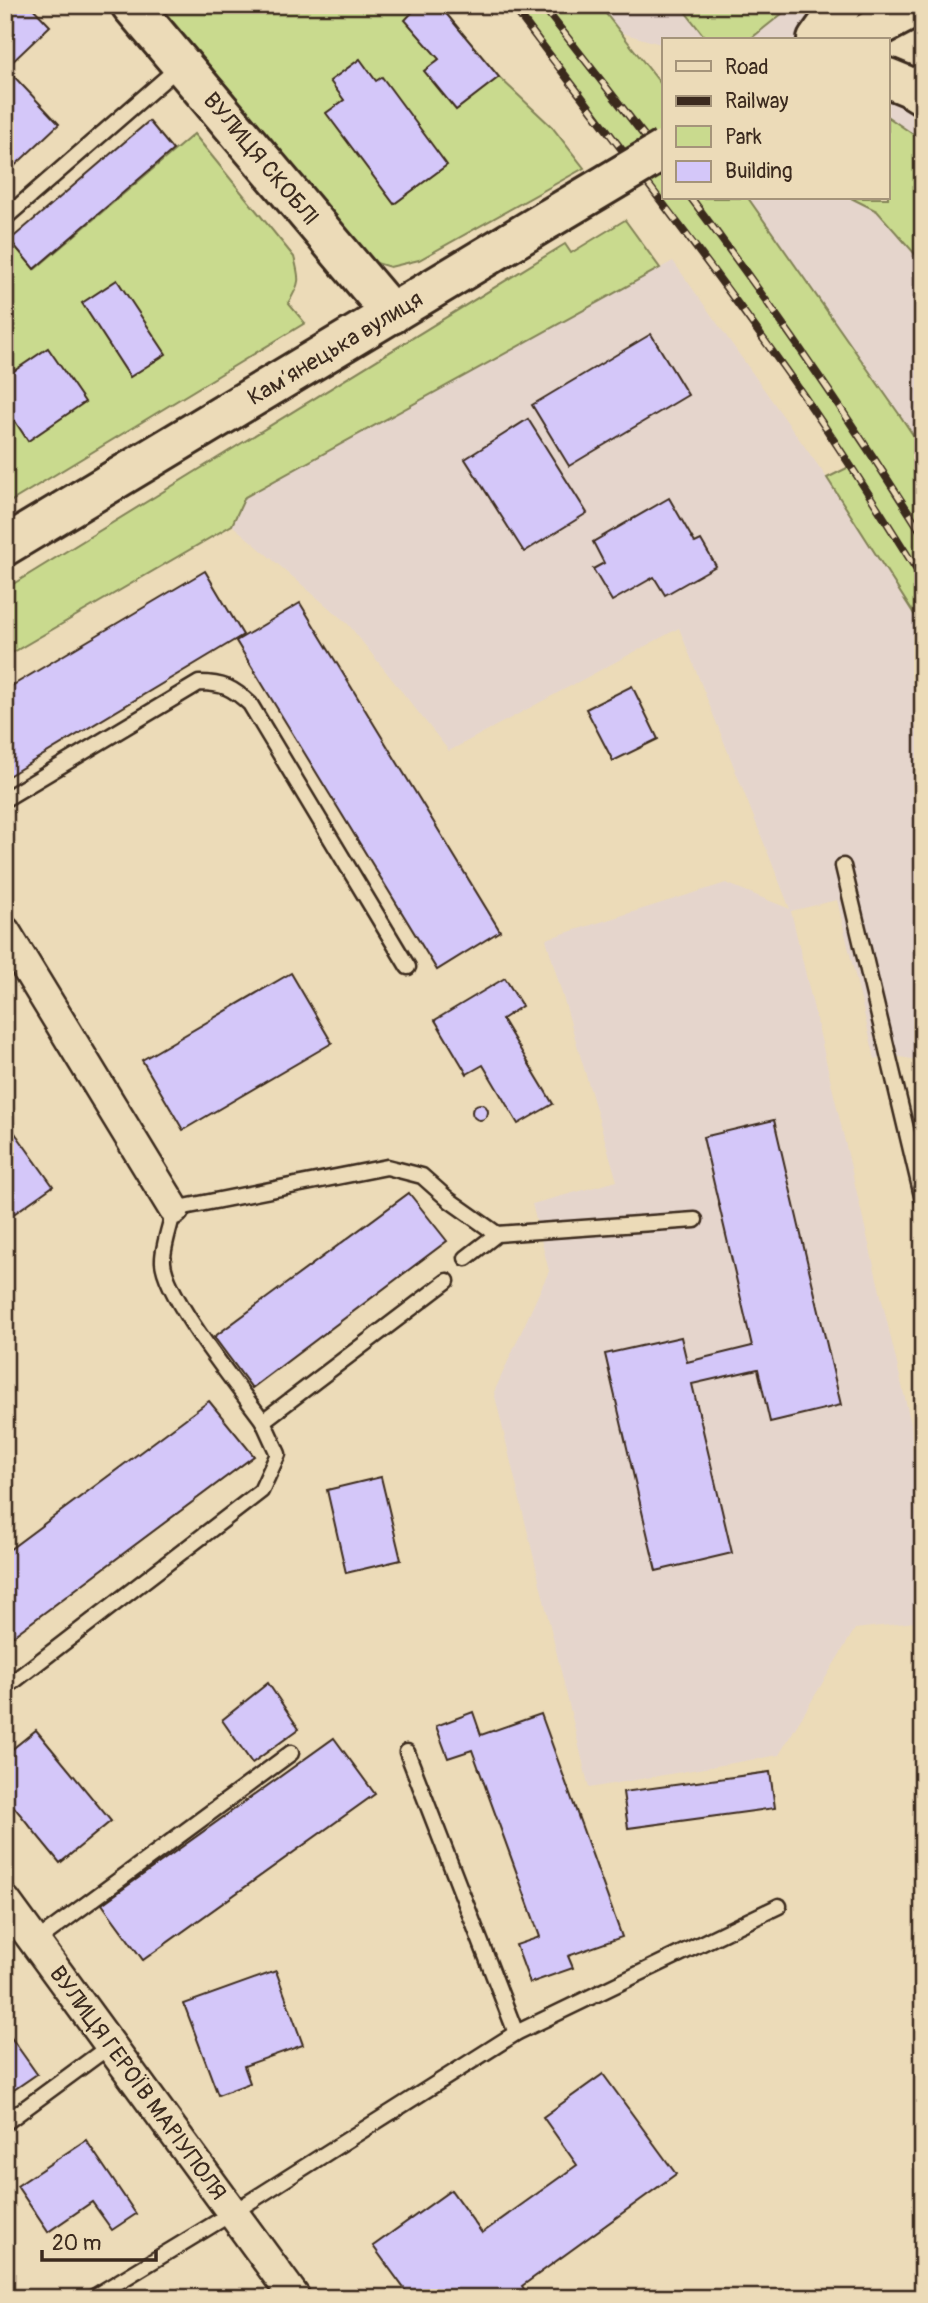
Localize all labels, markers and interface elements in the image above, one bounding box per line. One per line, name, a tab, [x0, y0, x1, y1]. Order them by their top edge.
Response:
legend	[662, 38, 890, 200]
text: Road	[725, 54, 769, 81]
street label: ВУЛИЦЯ СКОБЛІ	[197, 86, 325, 232]
text: Railway	[725, 88, 789, 115]
text: Park	[725, 124, 762, 151]
text: Building	[725, 158, 792, 185]
street label: Камʼянецька вулиця	[242, 284, 428, 412]
street label: ВУЛИЦЯ ГЕРОЇВ МАРІУПОЛЯ	[43, 1960, 233, 2206]
scale bar	[42, 2219, 156, 2263]
text: 20 m	[52, 2230, 101, 2257]

